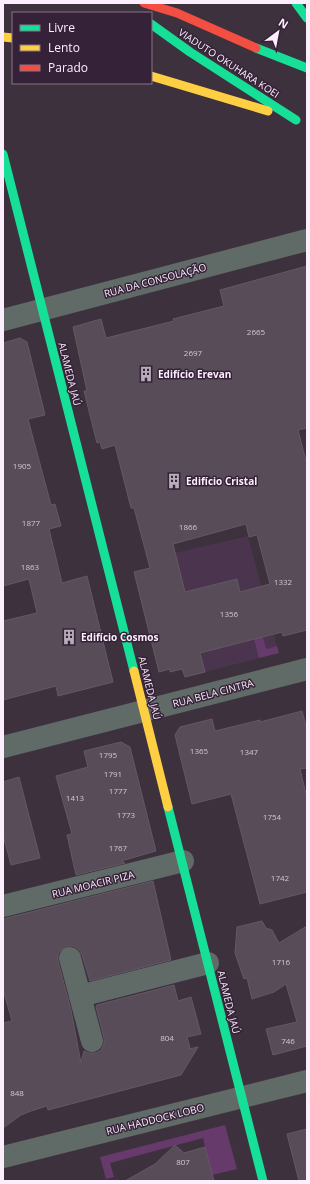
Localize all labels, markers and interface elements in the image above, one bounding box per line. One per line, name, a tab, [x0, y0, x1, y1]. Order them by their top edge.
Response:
legend	[12, 12, 152, 84]
north arrow	[258, 12, 298, 52]
text: N	[276, 14, 291, 32]
text: Livre	[48, 19, 75, 36]
street label: VIADUTO OKUHARA KOEI	[176, 25, 282, 101]
text: Lento	[48, 39, 80, 56]
text: Parado	[48, 59, 88, 76]
street label: RUA DA CONSOLAÇÃO	[102, 260, 208, 300]
house number: 2665	[247, 326, 266, 337]
street label: ALAMEDA JAÚ	[55, 341, 85, 407]
house number: 2697	[184, 347, 203, 358]
building icon: Edifício Erevan	[137, 365, 155, 383]
place label: Edifício Erevan	[158, 367, 231, 381]
house number: 1905	[13, 460, 32, 471]
building icon: Edifício Cristal	[165, 472, 183, 490]
place label: Edifício Cristal	[186, 474, 257, 488]
house number: 1877	[22, 517, 41, 528]
house number: 1866	[179, 521, 198, 532]
house number: 1863	[21, 561, 40, 572]
house number: 1332	[274, 576, 293, 587]
house number: 1356	[220, 608, 239, 619]
building icon: Edifício Cosmos	[60, 628, 78, 646]
place label: Edifício Cosmos	[81, 630, 158, 644]
street label: ALAMEDA JAÚ	[135, 655, 165, 721]
street label: RUA BELA CINTRA	[171, 675, 256, 711]
house number: 1365	[190, 745, 209, 756]
house number: 1347	[240, 746, 259, 757]
house number: 1795	[99, 749, 118, 760]
house number: 1791	[104, 768, 122, 779]
house number: 1777	[109, 785, 128, 796]
house number: 1413	[66, 792, 85, 803]
house number: 1773	[117, 809, 136, 820]
house number: 1754	[263, 811, 282, 822]
house number: 1767	[109, 842, 128, 853]
street label: RUA MOACIR PIZA	[50, 867, 136, 901]
house number: 1742	[271, 872, 290, 883]
house number: 1716	[272, 956, 291, 967]
street label: ALAMEDA JAÚ	[214, 969, 244, 1035]
house number: 804	[160, 1032, 174, 1043]
house number: 746	[281, 1035, 295, 1046]
house number: 848	[10, 1087, 24, 1098]
street label: RUA HADDOCK LOBO	[104, 1100, 206, 1138]
house number: 807	[176, 1156, 190, 1167]

